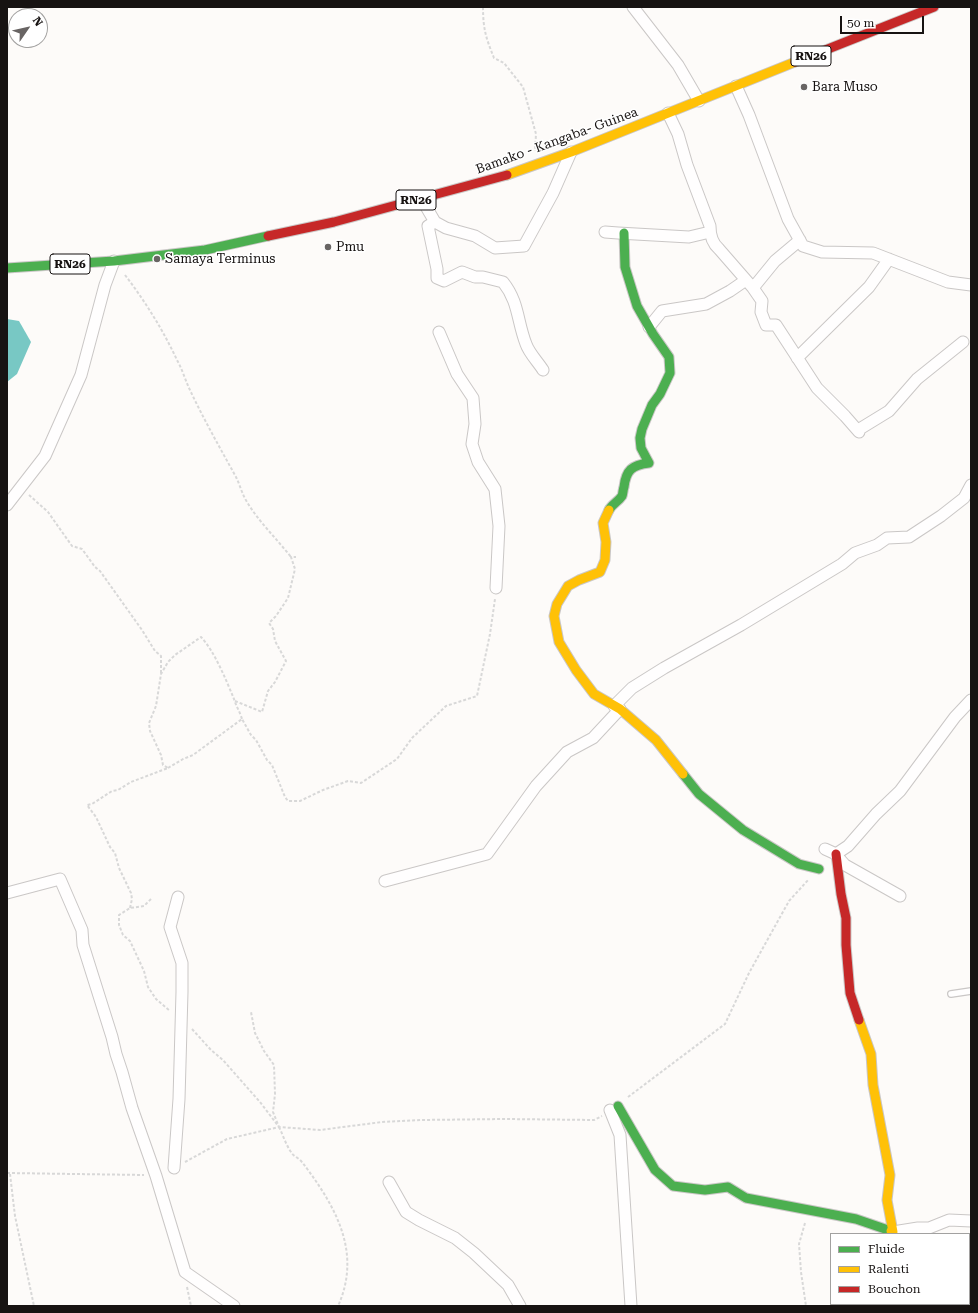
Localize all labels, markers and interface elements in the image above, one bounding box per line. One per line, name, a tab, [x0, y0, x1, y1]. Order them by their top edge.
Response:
north arrow	[8, 8, 48, 48]
scale bar	[842, 8, 926, 34]
text: N	[30, 14, 45, 29]
text: 50 m	[847, 16, 874, 30]
road number: RN26	[791, 46, 831, 66]
place label: Bara Muso	[812, 79, 878, 95]
marker: Bara Muso	[799, 82, 809, 92]
street label: Bamako - Kangaba- Guinea	[474, 104, 640, 178]
road number: RN26	[396, 190, 436, 210]
place label: Pmu	[336, 239, 364, 255]
marker: Pmu	[323, 242, 333, 252]
place label: Samaya Terminus	[165, 251, 275, 267]
road number: RN26	[50, 254, 90, 274]
marker: Samaya Terminus	[152, 254, 162, 264]
legend	[830, 1233, 970, 1305]
text: Fluide	[868, 1242, 905, 1256]
text: Ralenti	[868, 1262, 909, 1276]
text: Bouchon	[868, 1282, 921, 1296]

